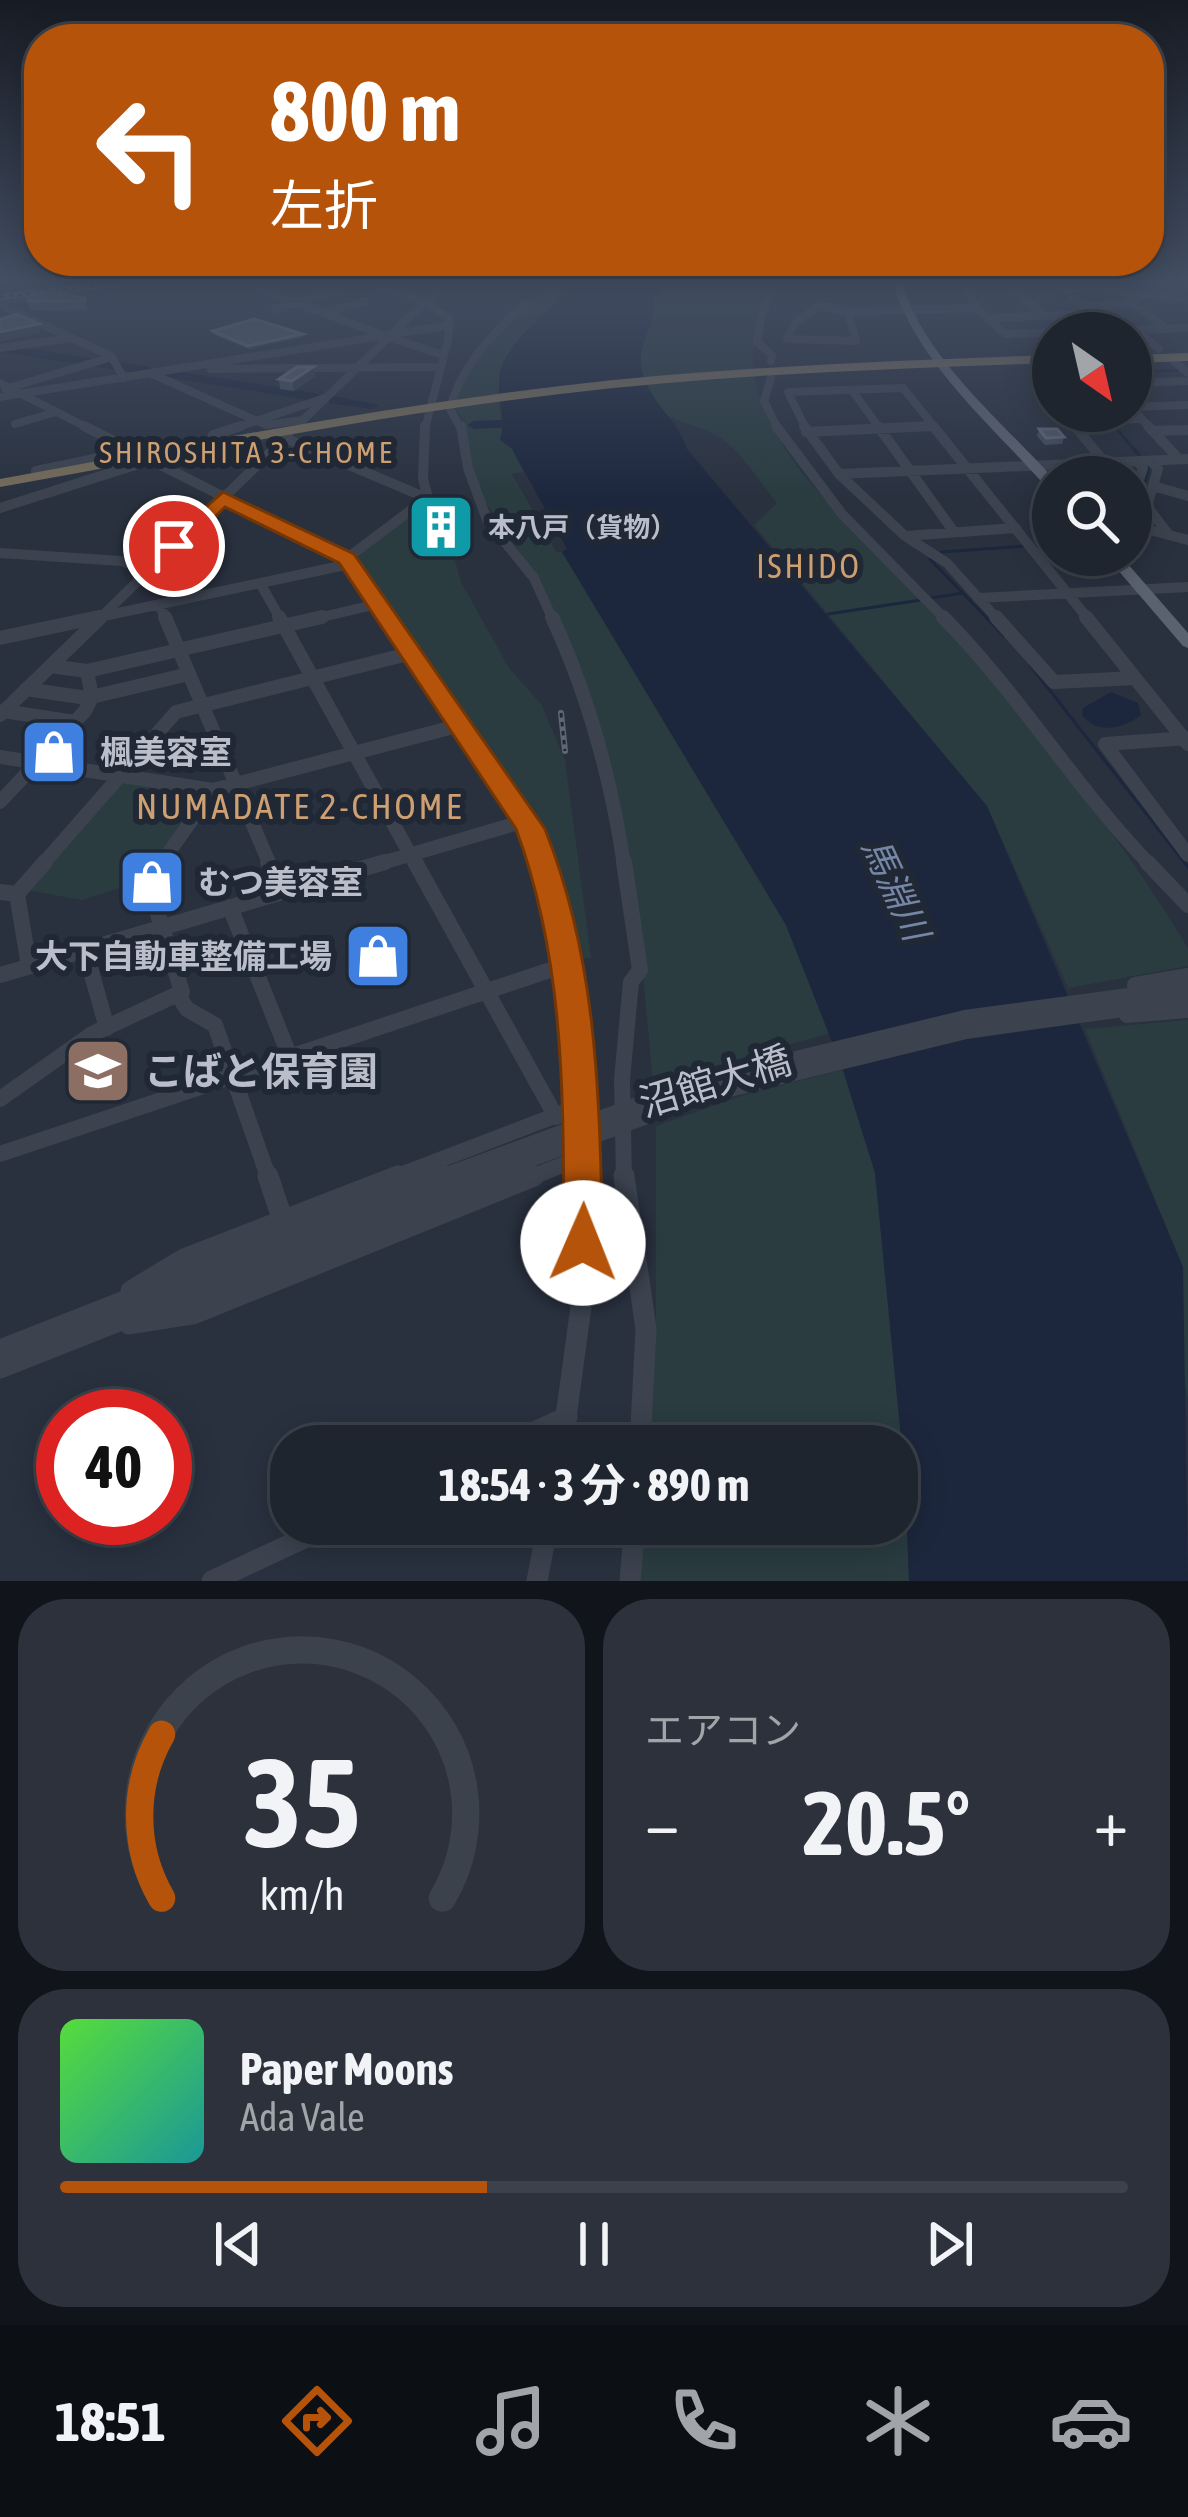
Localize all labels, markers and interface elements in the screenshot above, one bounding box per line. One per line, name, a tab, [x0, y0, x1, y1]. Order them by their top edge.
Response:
text: 800 m	[270, 63, 460, 159]
icon: left	[72, 72, 228, 228]
text: 左折	[270, 175, 378, 236]
north arrow	[1032, 312, 1152, 432]
map controls	[1032, 312, 1152, 576]
district label: SHIROSHITA 3-CHOME	[99, 435, 395, 469]
button: search	[1032, 456, 1152, 576]
building icon: 本八戸（貨物）	[406, 492, 476, 562]
pin	[123, 495, 225, 597]
place label: 本八戸（貨物）	[488, 512, 677, 543]
icon: arrive	[141, 513, 207, 579]
district label: ISHIDO	[756, 547, 862, 585]
shop icon: 楓美容室	[19, 717, 89, 787]
place label: 楓美容室	[100, 733, 232, 771]
district label: NUMADATE 2-CHOME	[136, 785, 464, 827]
water label: 馬淵川	[854, 831, 940, 950]
shop icon: むつ美容室	[117, 847, 187, 917]
place label: むつ美容室	[198, 863, 363, 901]
shop icon: 大下自動車整備工場	[343, 921, 413, 991]
place label: 大下自動車整備工場	[35, 937, 332, 975]
school or university icon: こばと保育園	[63, 1036, 133, 1106]
street label: 沼館大橋	[634, 1037, 796, 1125]
place label: こばと保育園	[144, 1049, 378, 1093]
position arrow	[520, 1180, 646, 1306]
speed limit sign: 40	[36, 1389, 192, 1545]
text: 18:54 · 3 分 · 890 m	[439, 1459, 749, 1511]
text: エアコン	[645, 1708, 801, 1752]
text: 35	[243, 1730, 360, 1873]
text: 20.5°	[803, 1771, 970, 1874]
text: −	[645, 1784, 679, 1860]
text: +	[1094, 1784, 1128, 1860]
text: km/h	[259, 1870, 344, 1919]
text: Paper Moons	[240, 2043, 453, 2095]
text: Ada Vale	[240, 2095, 365, 2139]
icon: previous	[205, 2211, 271, 2277]
icon: pause	[561, 2211, 627, 2277]
icon: next	[917, 2211, 983, 2277]
icon: directions	[275, 2379, 359, 2463]
icon: music	[469, 2379, 553, 2463]
icon: phone	[662, 2379, 746, 2463]
icon: climate	[856, 2379, 940, 2463]
icon: car	[1049, 2379, 1133, 2463]
text: 18:51	[55, 2391, 166, 2452]

